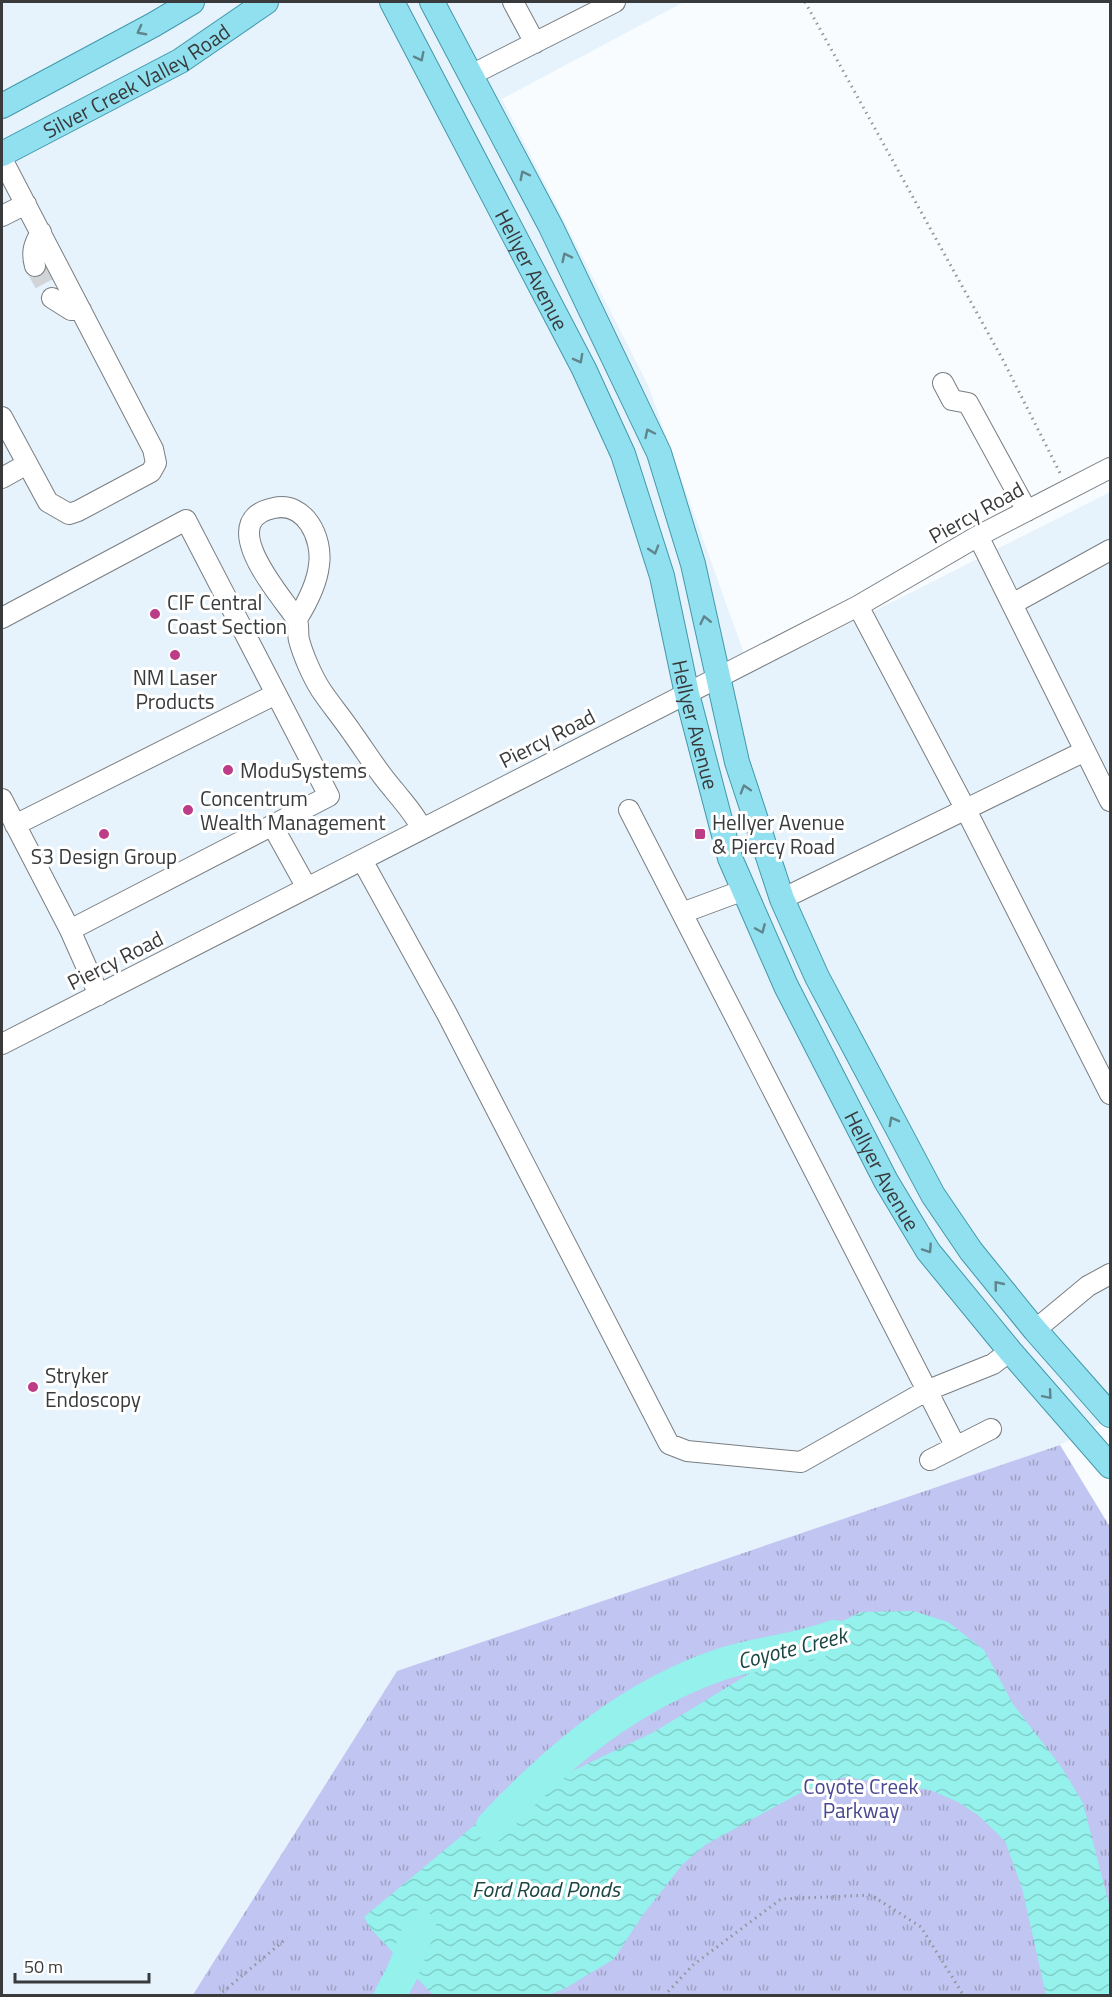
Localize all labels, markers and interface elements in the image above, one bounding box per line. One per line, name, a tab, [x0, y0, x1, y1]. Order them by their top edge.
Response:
street label: Silver Creek Valley Road	[37, 15, 236, 146]
one-way arrow	[137, 24, 148, 35]
one-way arrow	[413, 50, 424, 61]
one-way arrow	[520, 170, 531, 181]
street label: Hellyer Avenue	[487, 203, 577, 336]
one-way arrow	[562, 253, 573, 264]
one-way arrow	[572, 353, 583, 364]
one-way arrow	[645, 429, 657, 440]
street label: Piercy Road	[923, 473, 1029, 551]
one-way arrow	[647, 545, 659, 555]
place label: CIF Central Coast Section	[167, 586, 287, 642]
marker: CIF Central Coast Section	[148, 607, 162, 621]
one-way arrow	[700, 615, 713, 625]
marker: NM Laser Products	[168, 648, 182, 662]
street label: Hellyer Avenue	[664, 657, 727, 793]
place label: NM Laser Products	[133, 661, 217, 717]
street label: Piercy Road	[493, 700, 601, 776]
place label: ModuSystems	[240, 754, 367, 786]
marker: ModuSystems	[221, 763, 235, 777]
place label: Concentrum Wealth Management	[200, 782, 386, 838]
one-way arrow	[740, 784, 752, 795]
marker: Concentrum Wealth Management	[181, 803, 195, 817]
place label: Hellyer Avenue & Piercy Road	[712, 806, 845, 862]
marker: S3 Design Group	[97, 827, 111, 841]
marker: Hellyer Avenue & Piercy Road	[693, 827, 707, 841]
place label: S3 Design Group	[31, 840, 177, 872]
street label: Piercy Road	[61, 922, 169, 998]
one-way arrow	[754, 923, 766, 934]
street label: Hellyer Avenue	[837, 1105, 928, 1237]
one-way arrow	[889, 1117, 900, 1128]
one-way arrow	[920, 1242, 931, 1253]
one-way arrow	[995, 1281, 1006, 1292]
place label: Stryker Endoscopy	[45, 1359, 141, 1415]
marker: Stryker Endoscopy	[26, 1380, 40, 1394]
one-way arrow	[1041, 1388, 1052, 1399]
water label: Coyote Creek	[734, 1617, 852, 1678]
park label: Coyote Creek Parkway	[803, 1770, 919, 1826]
water label: Ford Road Ponds	[472, 1872, 622, 1906]
scale bar	[15, 1946, 148, 1984]
text: 50 m	[24, 1953, 63, 1980]

